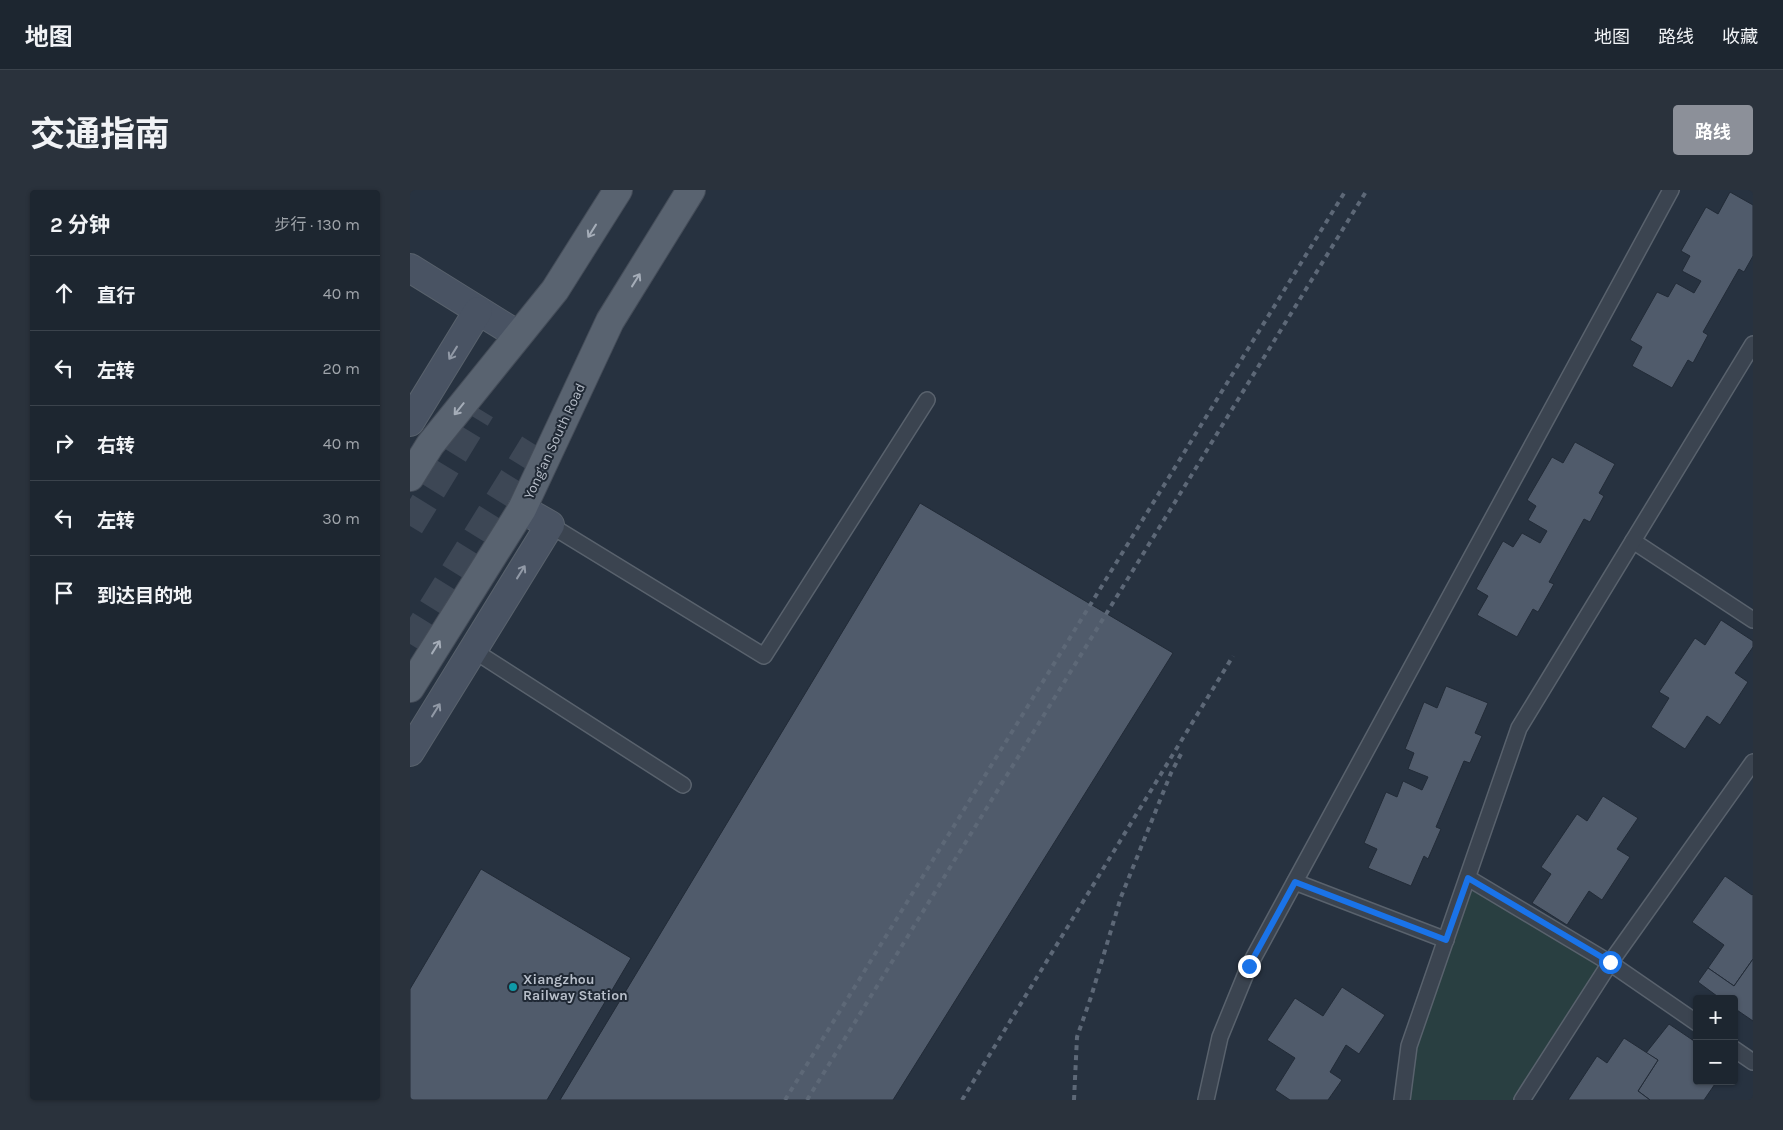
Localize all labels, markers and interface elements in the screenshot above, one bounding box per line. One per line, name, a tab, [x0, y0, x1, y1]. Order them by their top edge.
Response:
text: 地图	[25, 23, 73, 51]
text: 地图	[1594, 26, 1630, 48]
text: 路线	[1658, 26, 1694, 48]
text: 收藏	[1722, 26, 1758, 48]
button: 路线	[1673, 105, 1753, 155]
text: 交通指南	[30, 114, 170, 155]
text: 2 分钟	[50, 213, 110, 237]
text: 步行 · 130 m	[275, 215, 360, 234]
one-way arrow	[587, 224, 597, 238]
one-way arrow	[631, 273, 641, 287]
icon: ahead	[50, 279, 78, 307]
text: 40 m	[323, 284, 360, 303]
text: 直行	[97, 285, 135, 307]
one-way arrow	[447, 345, 457, 359]
icon: left	[50, 354, 78, 382]
text: 20 m	[322, 359, 360, 378]
text: 左转	[97, 360, 135, 382]
street label: Yong'an South Road	[520, 381, 589, 502]
one-way arrow	[453, 402, 464, 415]
icon: right	[50, 429, 78, 457]
text: 40 m	[323, 434, 360, 453]
text: 右转	[97, 435, 135, 457]
icon: left	[50, 504, 78, 532]
text: 30 m	[322, 509, 360, 528]
text: 左转	[97, 510, 135, 532]
one-way arrow	[516, 566, 526, 580]
icon: arrive	[50, 579, 78, 607]
text: 到达目的地	[97, 585, 192, 607]
one-way arrow	[430, 640, 441, 654]
one-way arrow	[431, 704, 441, 718]
route start	[1599, 951, 1622, 974]
route end	[1238, 955, 1261, 978]
place label: Xiangzhou Railway Station	[523, 971, 628, 1004]
marker: Xiangzhou Railway Station	[507, 981, 519, 993]
map controls	[1693, 995, 1738, 1085]
button: +	[1693, 995, 1738, 1040]
button: −	[1693, 1040, 1738, 1085]

